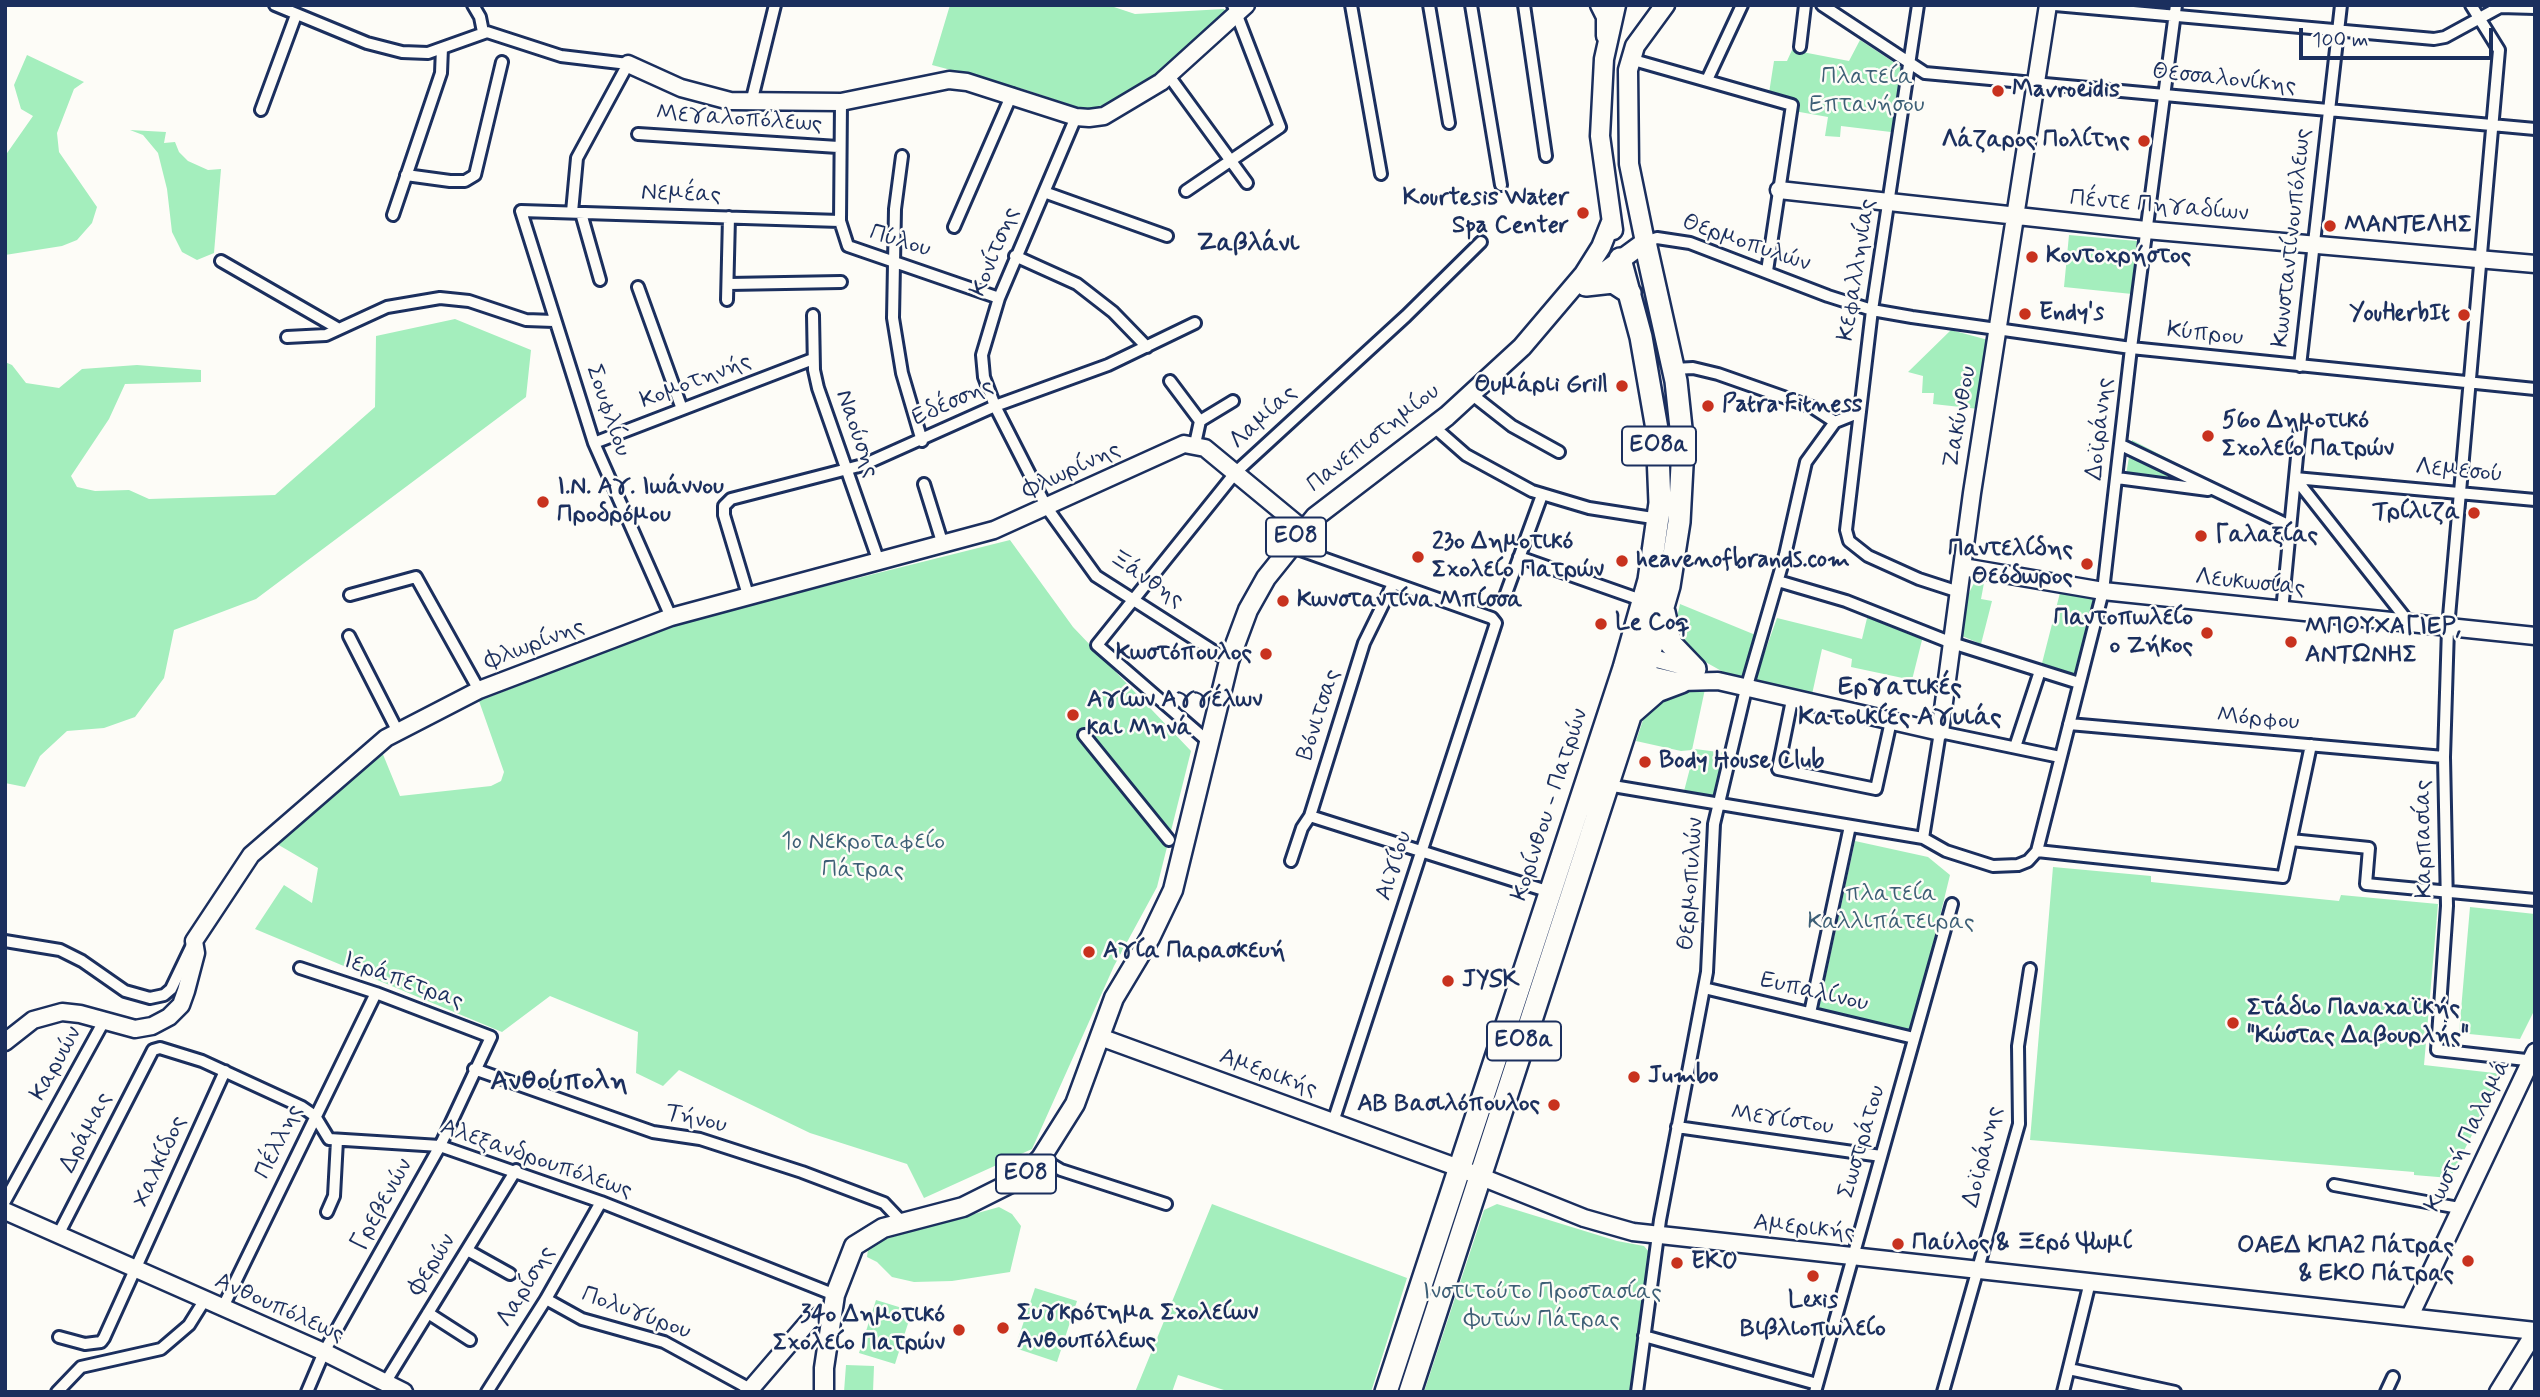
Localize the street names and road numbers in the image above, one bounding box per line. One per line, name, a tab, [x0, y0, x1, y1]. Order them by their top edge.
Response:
street label: Θεσσαλονίκης	[2151, 58, 2297, 102]
street label: Μεγαλοπόλεως	[655, 100, 823, 140]
street label: Κωνσταντίνουπόλεως	[2267, 127, 2319, 349]
street label: Νεμέας	[641, 179, 721, 211]
street label: Πέντε Πηγαδίων	[2068, 185, 2250, 229]
street label: Κεφαλληνίας	[1833, 197, 1883, 343]
street label: Κονίτσης	[965, 203, 1027, 301]
street label: Θερμοπυλών	[1678, 209, 1814, 279]
street label: Πύλου	[866, 219, 934, 265]
street label: Κύπρου	[2165, 317, 2245, 353]
street label: Κομοτηνής	[636, 348, 756, 416]
street label: Σουφλίου	[578, 361, 636, 461]
street label: Ζακύνθου	[1938, 364, 1984, 470]
street label: Εδέσσης	[908, 372, 998, 434]
street label: Δοϊράνης	[2081, 376, 2121, 482]
street label: Πανεπιστημίου	[1302, 378, 1446, 500]
street label: Λαμίας	[1224, 380, 1304, 456]
street label: Ναούσης	[828, 386, 884, 482]
road number: ΕΟ8α	[1622, 426, 1696, 466]
street label: Φλωρίνης	[1019, 436, 1125, 506]
street label: Λεμεσού	[2414, 454, 2504, 490]
road number: ΕΟ8	[1266, 517, 1326, 556]
street label: Ξάνθης	[1103, 545, 1189, 615]
street label: Λευκωσίας	[2193, 564, 2307, 604]
street label: Φλωρίνης	[481, 613, 589, 677]
street label: Βόνιτσας	[1292, 666, 1348, 764]
street label: Μόρφου	[2215, 702, 2301, 738]
street label: Κορίνθου - Πατρών	[1506, 705, 1596, 905]
street label: Καρπασίας	[2410, 779, 2440, 899]
street label: Θερμοπυλών	[1673, 816, 1711, 952]
street label: Αιγίου	[1370, 827, 1420, 905]
street label: Ιεράπετρας	[339, 947, 467, 1017]
street label: Ευπαλίνου	[1757, 967, 1871, 1019]
street label: Καρυών	[25, 1022, 89, 1106]
road number: ΕΟ8α	[1487, 1022, 1561, 1060]
street label: Αμερικής	[1215, 1043, 1321, 1105]
street label: Κωστή Παλαμά	[2420, 1055, 2518, 1217]
street label: Σωστράτου	[1833, 1082, 1893, 1202]
street label: Δράμας	[55, 1088, 119, 1178]
street label: Τήνου	[662, 1099, 730, 1141]
street label: Πέλλης	[250, 1100, 310, 1184]
street label: Μεγίστου	[1729, 1100, 1835, 1142]
street label: Δοϊράνης	[1958, 1103, 2010, 1211]
street label: Χαλκίδος	[128, 1112, 194, 1212]
street label: Αλεξανδρουπόλεως	[436, 1114, 636, 1206]
street label: Γρεβενών	[346, 1154, 420, 1256]
road number: ΕΟ8	[996, 1154, 1056, 1194]
street label: Αμερικής	[1752, 1209, 1856, 1249]
street label: Φερών	[403, 1229, 463, 1301]
street label: Λαρίσης	[491, 1241, 563, 1333]
street label: Ανθουπόλεως	[210, 1268, 348, 1350]
street label: Πολυγύρου	[577, 1281, 695, 1347]

